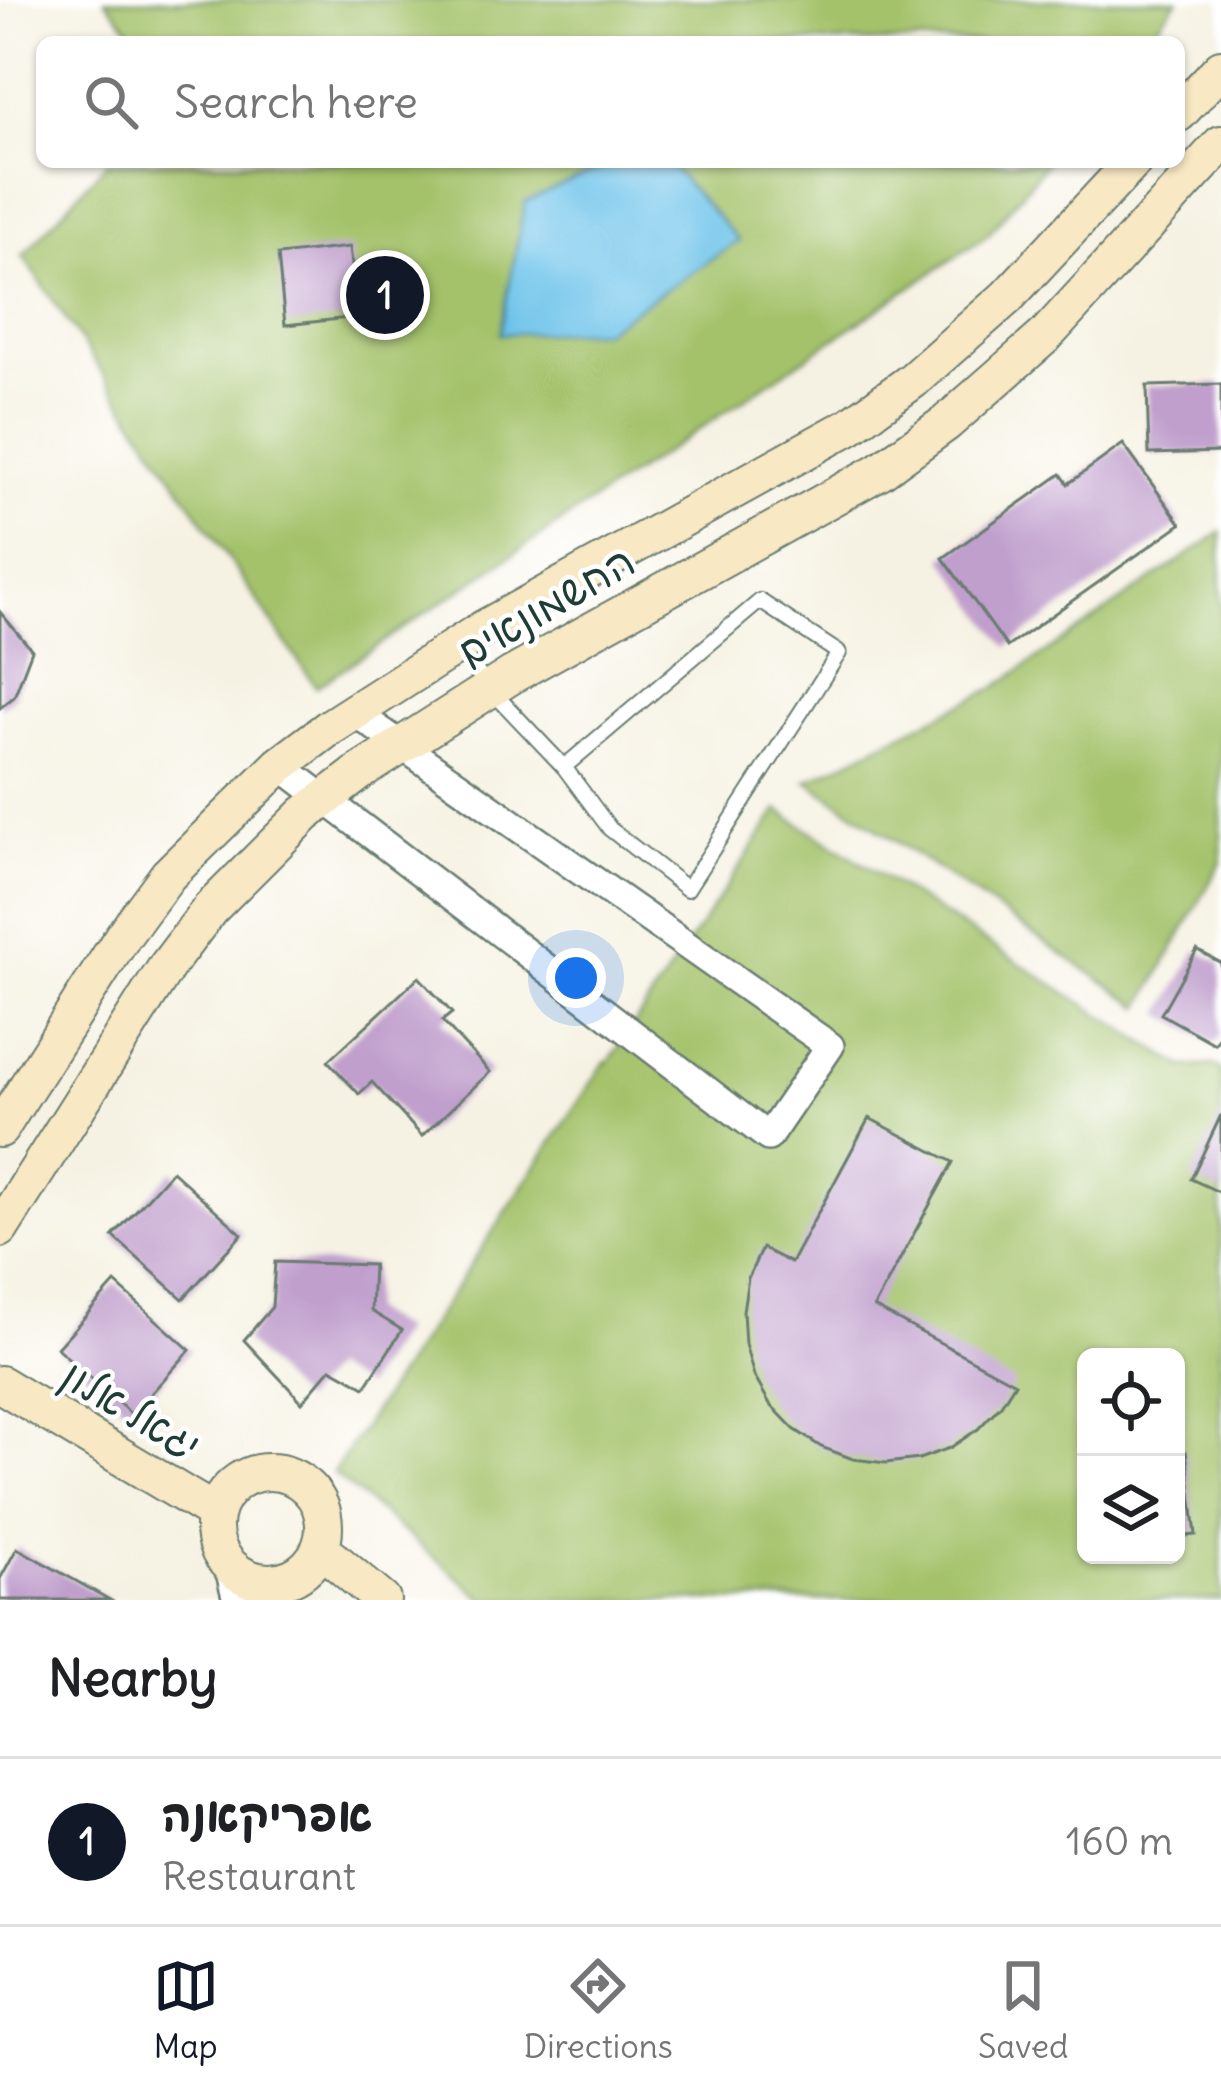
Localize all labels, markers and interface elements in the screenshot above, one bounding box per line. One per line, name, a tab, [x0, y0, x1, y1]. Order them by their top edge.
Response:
search box	[36, 36, 1185, 168]
icon: search	[78, 69, 144, 135]
text: Search here	[174, 74, 418, 130]
pin: 1	[346, 250, 424, 340]
street label: החשמונאים	[448, 535, 644, 677]
your location	[546, 948, 606, 1008]
street label: יגאל אלון	[52, 1348, 210, 1472]
map controls	[1077, 1348, 1185, 1564]
button: locate	[1077, 1348, 1185, 1456]
button: layers	[1077, 1456, 1185, 1564]
text: Nearby	[48, 1646, 217, 1710]
text: אפריקאנה	[162, 1787, 372, 1843]
text: 1	[79, 1817, 95, 1866]
text: 160 m	[1066, 1817, 1173, 1866]
text: Restaurant	[162, 1852, 356, 1901]
tab: Map	[153, 1953, 219, 2067]
tab: Directions	[524, 1953, 673, 2067]
tab: Saved	[978, 1953, 1068, 2067]

